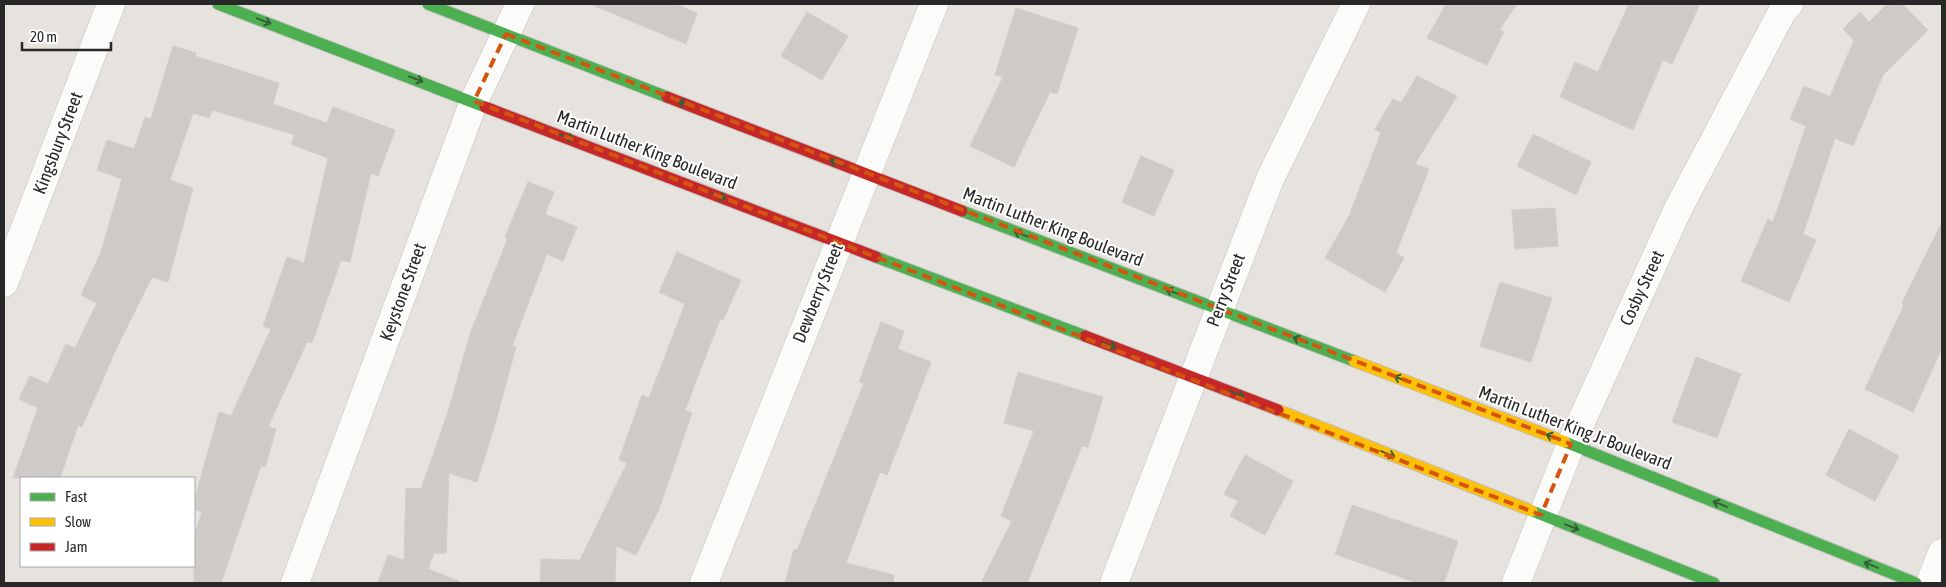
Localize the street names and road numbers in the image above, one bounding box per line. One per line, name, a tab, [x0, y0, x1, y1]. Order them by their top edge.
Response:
street label: Kingsbury Street	[28, 89, 87, 197]
street label: Martin Luther King Boulevard	[554, 105, 740, 194]
street label: Martin Luther King Boulevard	[960, 182, 1146, 271]
street label: Keystone Street	[375, 240, 430, 344]
street label: Dewberry Street	[788, 240, 847, 346]
street label: Cosby Street	[1615, 247, 1668, 329]
street label: Perry Street	[1202, 250, 1249, 329]
street label: Martin Luther King Jr Boulevard	[1476, 381, 1675, 474]

